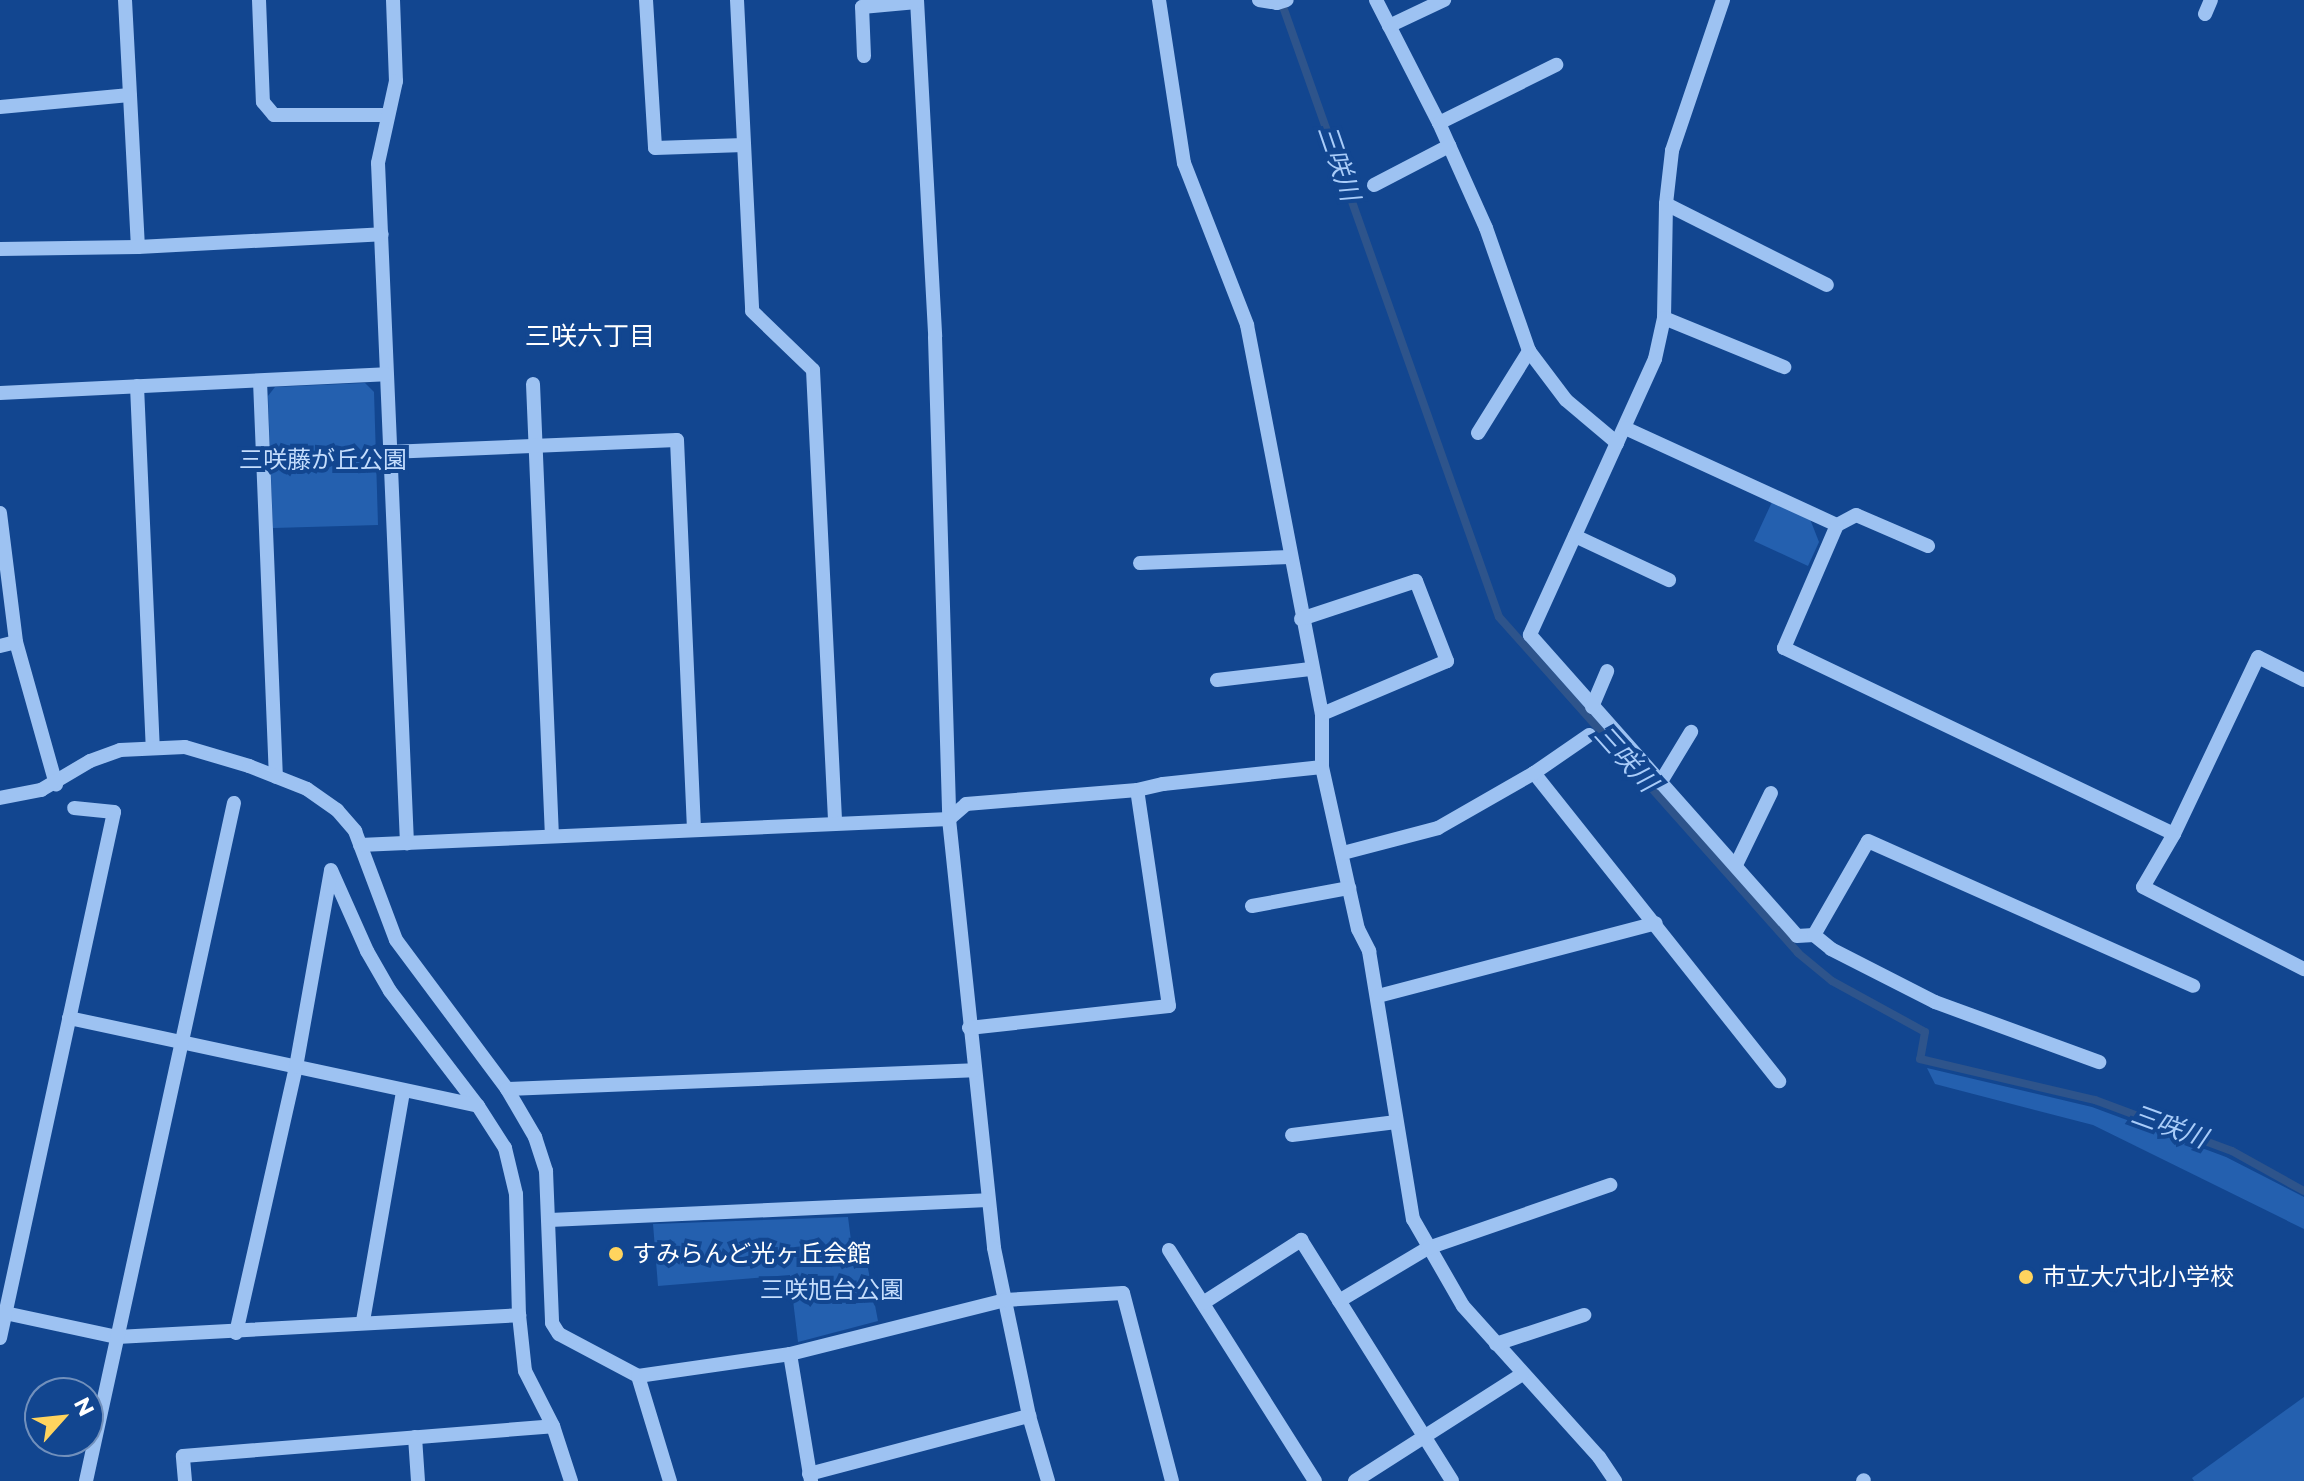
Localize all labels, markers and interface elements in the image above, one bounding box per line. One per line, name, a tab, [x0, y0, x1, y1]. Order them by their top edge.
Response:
water label: 三咲川	[1311, 121, 1365, 205]
district label: 三咲六丁目	[525, 321, 655, 353]
park label: 三咲藤が丘公園	[239, 446, 407, 474]
water label: 三咲川	[1587, 720, 1663, 798]
water label: 三咲川	[2127, 1099, 2211, 1155]
place label: すみらんど光ヶ丘会館	[632, 1240, 872, 1268]
marker: すみらんど光ヶ丘会館	[607, 1245, 625, 1263]
place label: 市立大穴北小学校	[2042, 1263, 2234, 1291]
marker: 市立大穴北小学校	[2017, 1268, 2035, 1286]
park label: 三咲旭台公園	[760, 1276, 904, 1304]
north arrow	[24, 1377, 104, 1457]
text: N	[68, 1393, 100, 1421]

